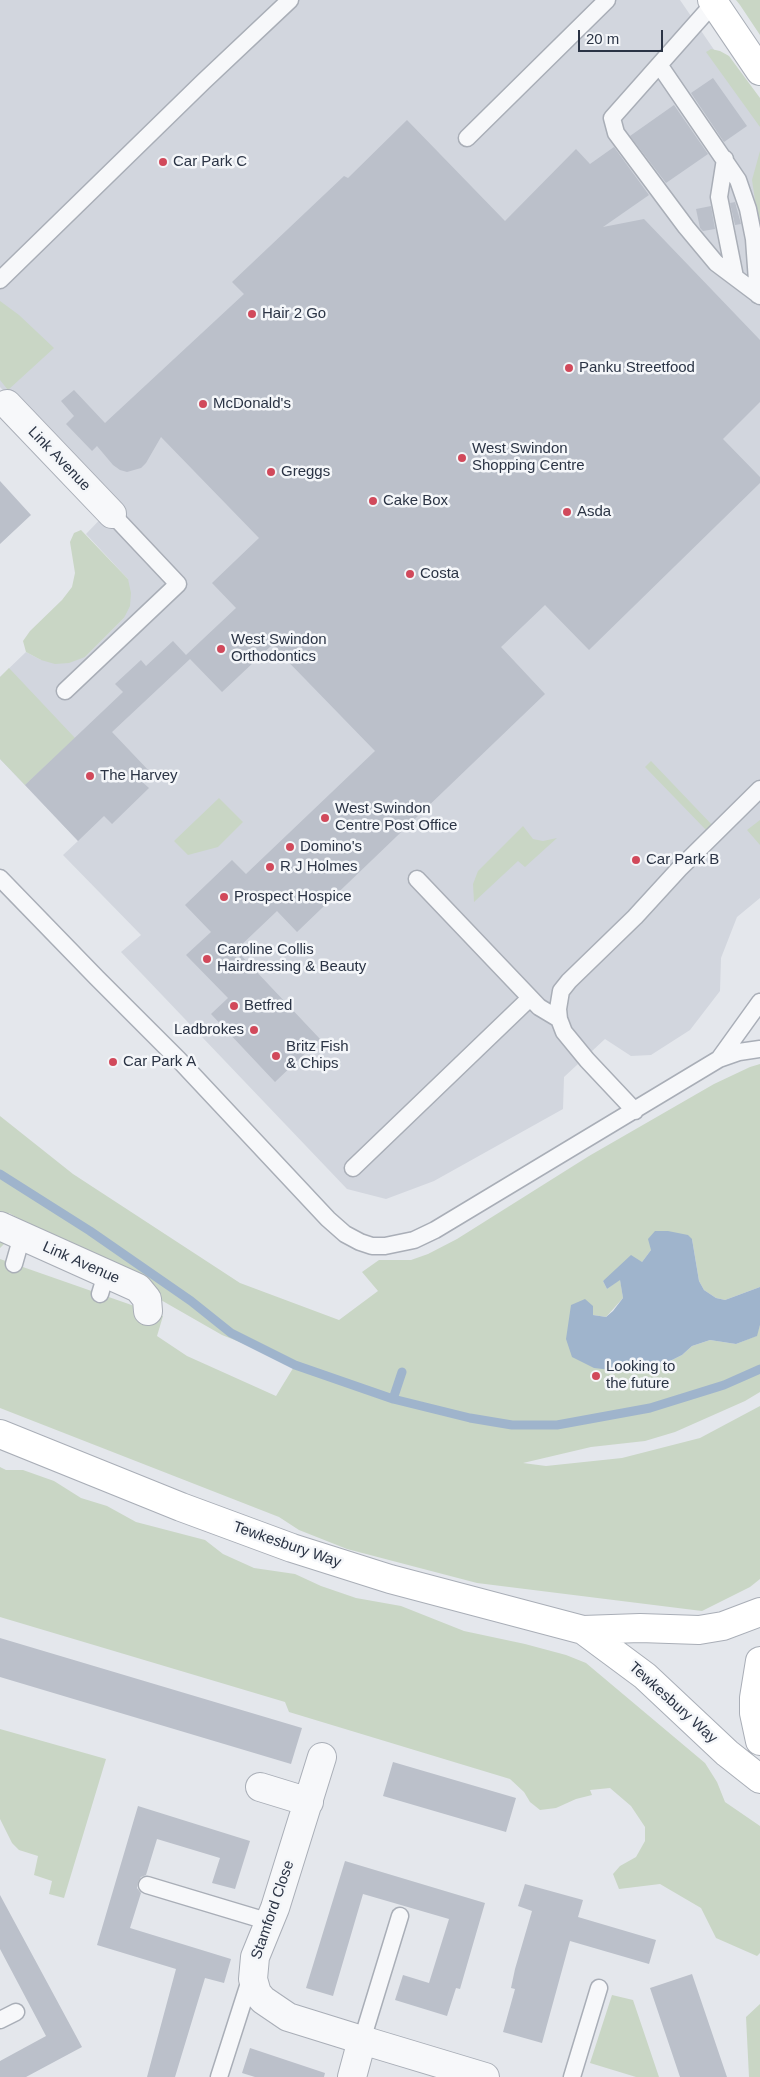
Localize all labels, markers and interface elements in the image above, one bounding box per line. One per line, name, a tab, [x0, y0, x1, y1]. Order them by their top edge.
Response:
scale bar	[580, 20, 665, 52]
text: 20 m	[586, 30, 619, 47]
place label: Car Park C	[173, 153, 247, 171]
marker: Car Park C	[157, 156, 169, 168]
place label: Hair 2 Go	[262, 305, 326, 323]
marker: Hair 2 Go	[246, 308, 258, 320]
place label: Panku Streetfood	[579, 359, 695, 377]
marker: Panku Streetfood	[563, 362, 575, 374]
place label: McDonald's	[213, 395, 291, 413]
marker: McDonald's	[197, 398, 209, 410]
street label: Link Avenue	[24, 423, 94, 495]
place label: West Swindon Shopping Centre	[472, 440, 585, 475]
marker: West Swindon Shopping Centre	[456, 452, 468, 464]
place label: Greggs	[281, 463, 330, 481]
marker: Greggs	[265, 466, 277, 478]
place label: Cake Box	[383, 492, 448, 510]
marker: Cake Box	[367, 495, 379, 507]
place label: Asda	[577, 503, 611, 521]
marker: Asda	[561, 506, 573, 518]
place label: Costa	[420, 565, 459, 583]
marker: Costa	[404, 568, 416, 580]
place label: West Swindon Orthodontics	[231, 631, 327, 666]
marker: West Swindon Orthodontics	[215, 643, 227, 655]
place label: The Harvey	[100, 767, 178, 785]
marker: The Harvey	[84, 770, 96, 782]
place label: West Swindon Centre Post Office	[335, 800, 457, 835]
marker: West Swindon Centre Post Office	[319, 812, 331, 824]
place label: Domino's	[300, 838, 362, 856]
marker: Domino's	[284, 841, 296, 853]
place label: Car Park B	[646, 851, 719, 869]
marker: Car Park B	[630, 854, 642, 866]
place label: R J Holmes	[280, 858, 358, 876]
marker: R J Holmes	[264, 861, 276, 873]
place label: Prospect Hospice	[234, 888, 352, 906]
marker: Prospect Hospice	[218, 891, 230, 903]
place label: Caroline Collis Hairdressing & Beauty	[217, 941, 366, 976]
marker: Caroline Collis Hairdressing & Beauty	[201, 953, 213, 965]
place label: Betfred	[244, 997, 292, 1015]
marker: Betfred	[228, 1000, 240, 1012]
place label: Ladbrokes	[174, 1021, 244, 1039]
marker: Ladbrokes	[248, 1024, 260, 1036]
place label: Britz Fish & Chips	[286, 1038, 349, 1073]
marker: Britz Fish & Chips	[270, 1050, 282, 1062]
place label: Car Park A	[123, 1053, 196, 1071]
marker: Car Park A	[107, 1056, 119, 1068]
street label: Link Avenue	[40, 1238, 122, 1288]
place label: Looking to the future	[606, 1358, 675, 1393]
marker: Looking to the future	[590, 1370, 602, 1382]
street label: Tewkesbury Way	[231, 1518, 343, 1572]
street label: Tewkesbury Way	[625, 1659, 721, 1747]
street label: Stamford Close	[248, 1858, 298, 1962]

